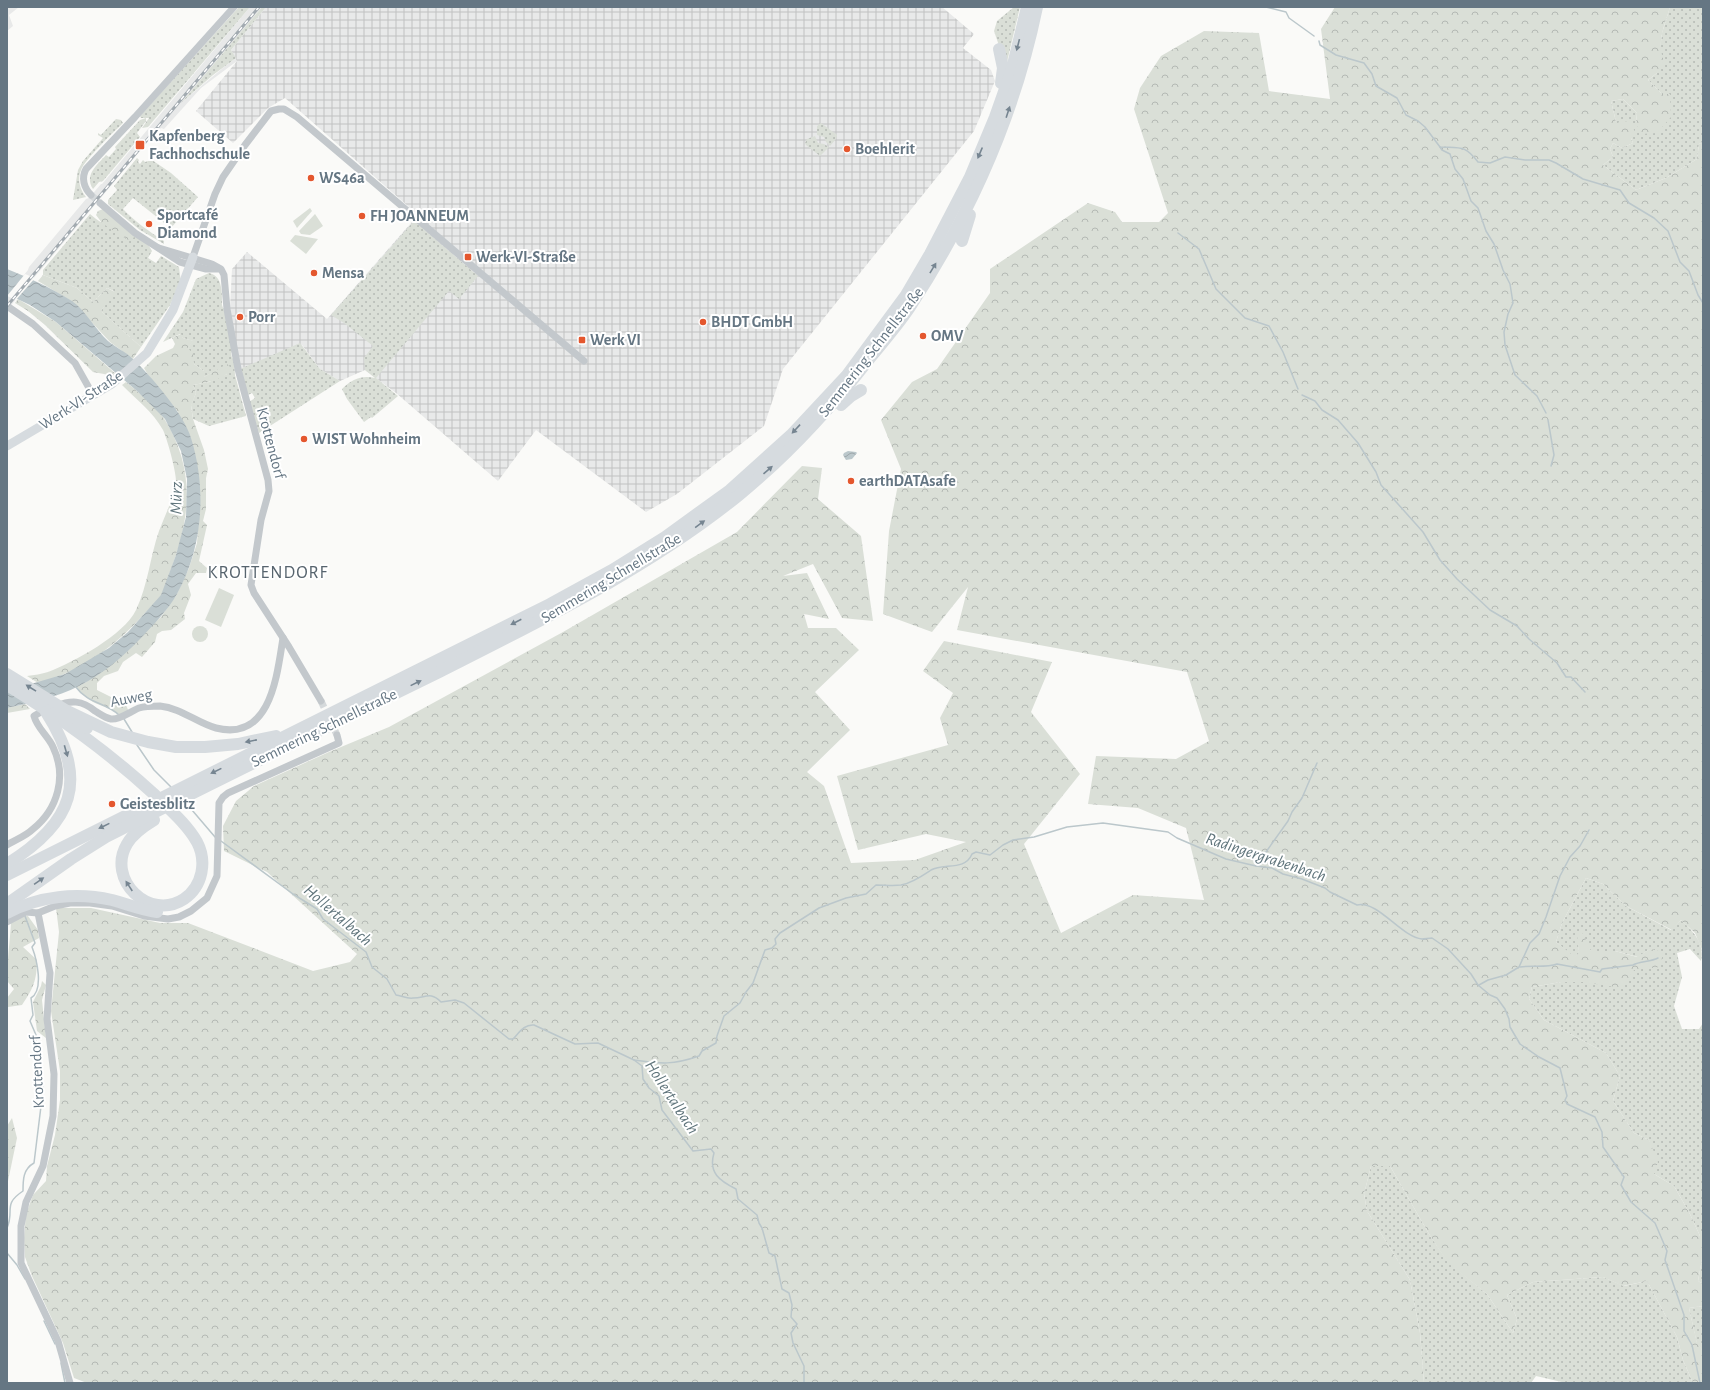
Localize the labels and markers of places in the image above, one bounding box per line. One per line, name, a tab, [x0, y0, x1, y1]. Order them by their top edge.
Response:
place label: Kapfenberg Fachhochschule	[149, 128, 251, 162]
marker: Kapfenberg Fachhochschule	[134, 139, 146, 151]
place label: Boehlerit	[855, 141, 916, 157]
marker: Boehlerit	[842, 144, 852, 154]
place label: WS46a	[319, 170, 365, 186]
marker: WS46a	[306, 173, 316, 183]
place label: Sportcafé Diamond	[157, 207, 219, 241]
place label: FH JOANNEUM	[370, 208, 469, 224]
marker: FH JOANNEUM	[357, 211, 367, 221]
marker: Sportcafé Diamond	[144, 219, 154, 229]
place label: Werk-VI-Straße	[476, 249, 576, 265]
marker: Werk-VI-Straße	[463, 252, 473, 262]
place label: Mensa	[322, 265, 365, 281]
marker: Mensa	[309, 268, 319, 278]
place label: Porr	[248, 309, 276, 325]
marker: Porr	[235, 312, 245, 322]
place label: BHDT GmbH	[711, 314, 793, 330]
marker: BHDT GmbH	[698, 317, 708, 327]
place label: OMV	[931, 328, 964, 344]
marker: OMV	[918, 331, 928, 341]
place label: Werk VI	[590, 332, 641, 348]
marker: Werk VI	[577, 335, 587, 345]
place label: WIST Wohnheim	[312, 431, 421, 447]
marker: WIST Wohnheim	[299, 434, 309, 444]
place label: earthDATAsafe	[859, 473, 956, 489]
marker: earthDATAsafe	[846, 476, 856, 486]
place label: Geistesblitz	[120, 796, 195, 812]
marker: Geistesblitz	[107, 799, 117, 809]

